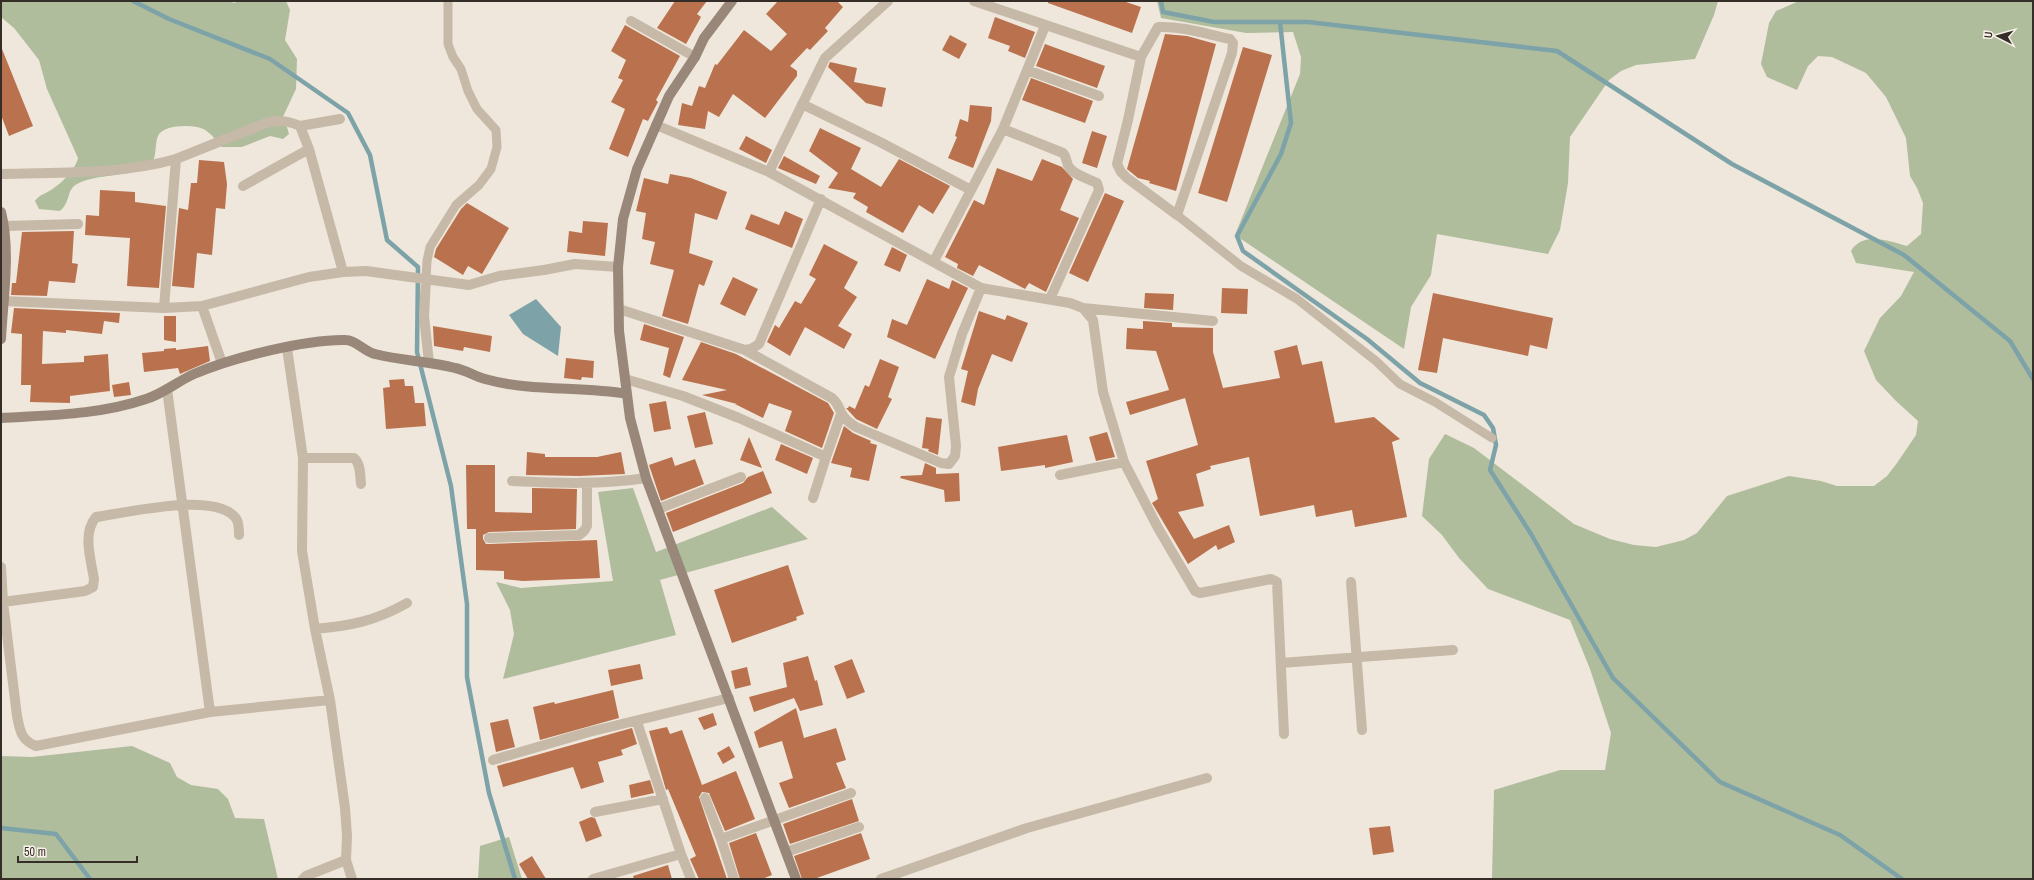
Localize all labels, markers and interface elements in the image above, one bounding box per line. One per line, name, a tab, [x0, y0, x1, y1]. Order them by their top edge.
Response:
north arrow	[1978, 16, 2018, 56]
text: U	[1981, 31, 1995, 39]
scale bar	[18, 838, 137, 864]
text: 50 m	[24, 844, 46, 860]

